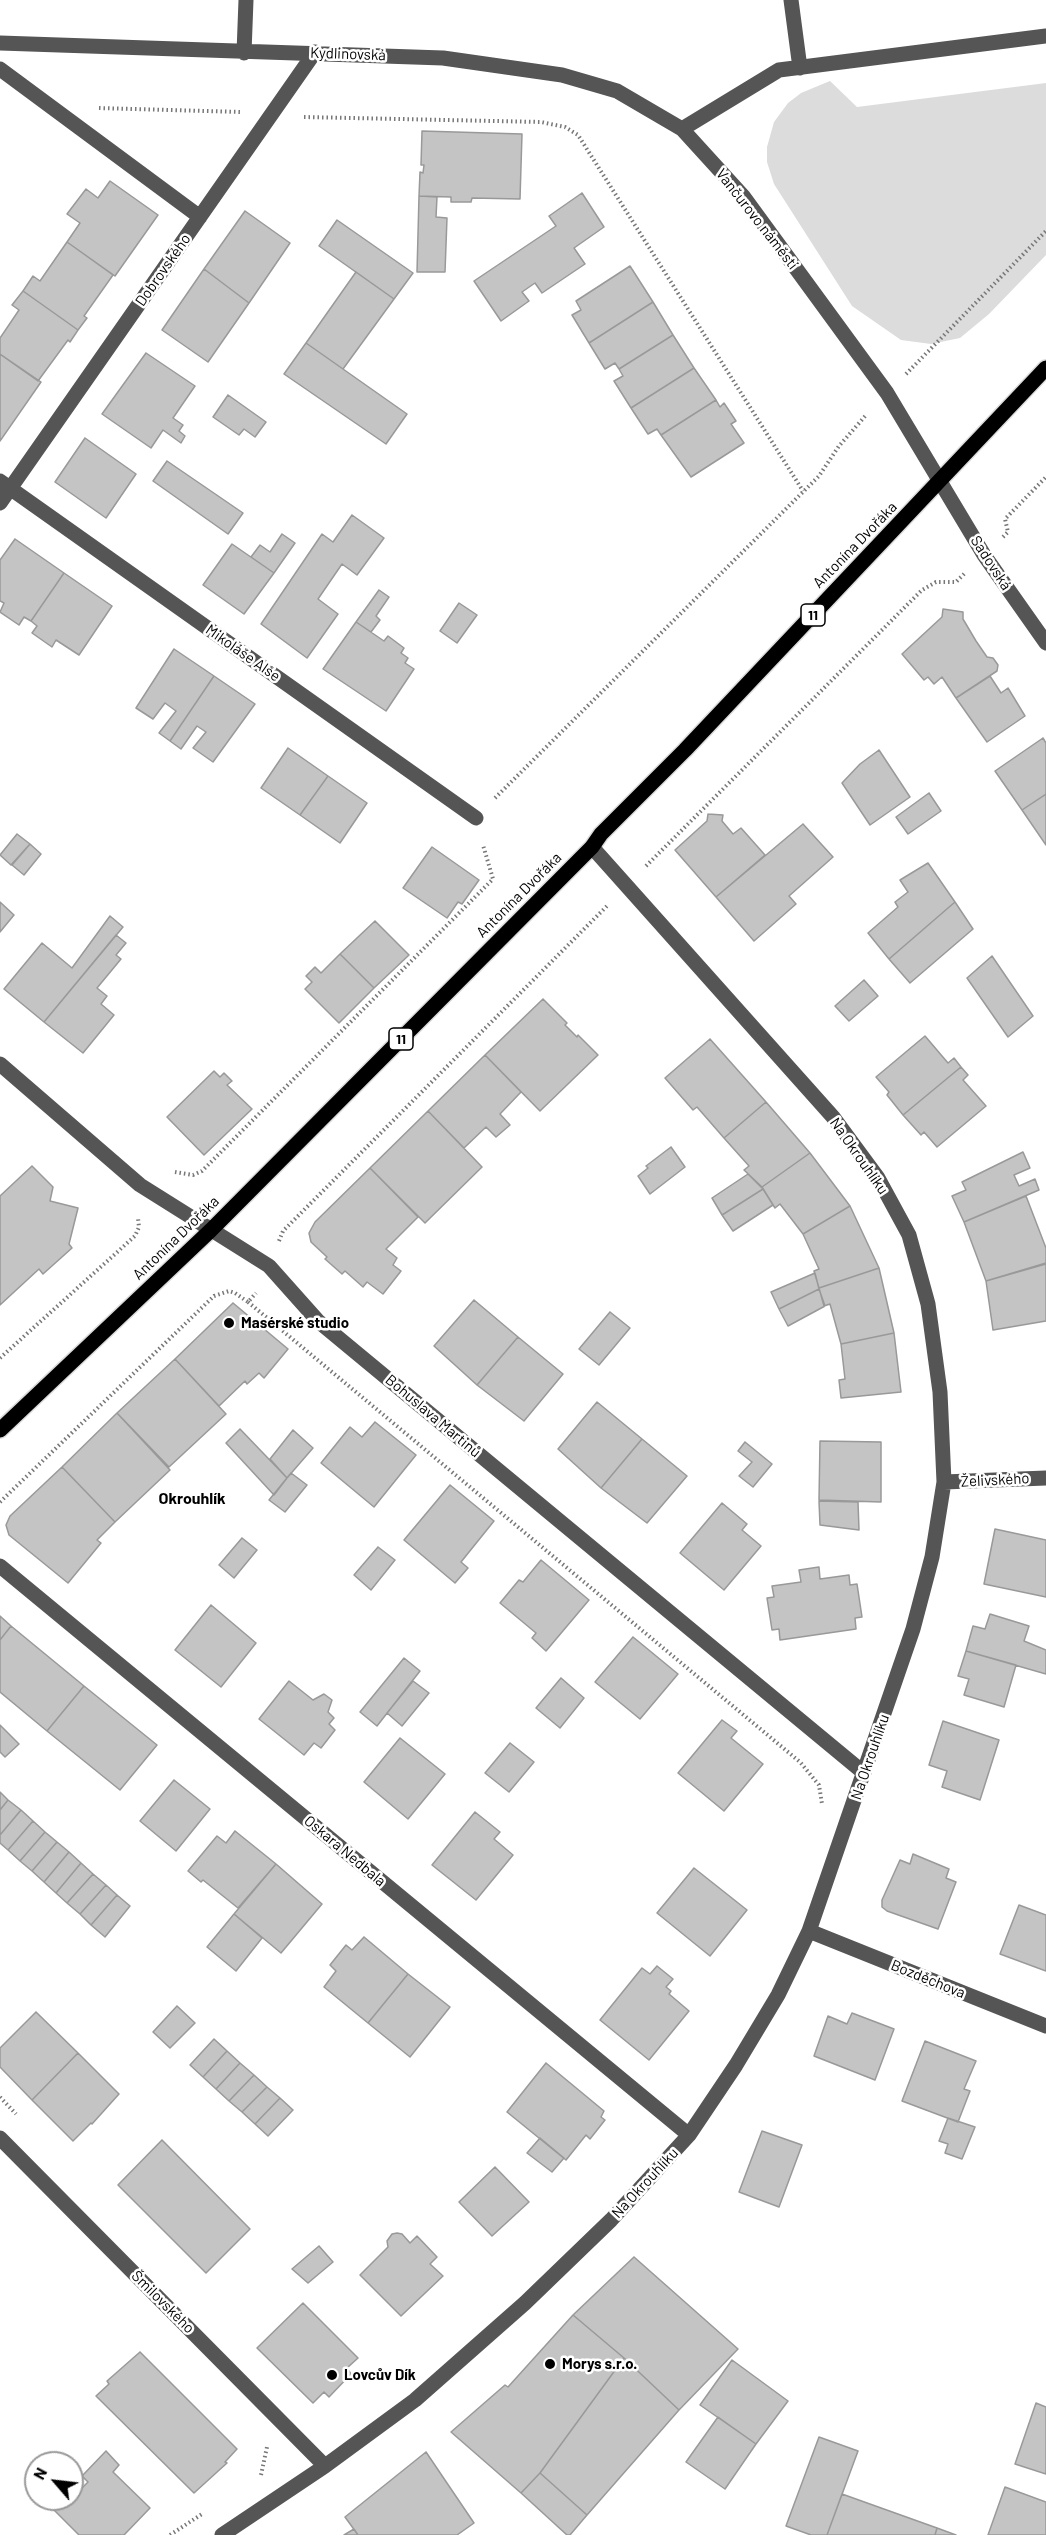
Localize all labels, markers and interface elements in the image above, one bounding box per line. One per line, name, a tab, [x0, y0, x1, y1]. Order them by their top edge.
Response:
street label: Kydlinovská	[310, 44, 386, 64]
street label: Vančurovo náměstí	[712, 165, 802, 273]
street label: Dobrovského	[131, 230, 195, 310]
street label: Antonína Dvořáka	[809, 498, 901, 592]
street label: Sadovská	[967, 532, 1015, 594]
road number: 11	[801, 604, 825, 626]
street label: Mikoláše Alše	[202, 621, 284, 685]
street label: Antonína Dvořáka	[473, 849, 565, 941]
road number: 11	[389, 1028, 413, 1050]
street label: Na Okrouhlíku	[826, 1114, 892, 1198]
street label: Antonína Dvořáka	[129, 1192, 223, 1284]
place label: Masérské studio	[241, 1314, 349, 1332]
marker: Masérské studio	[222, 1316, 236, 1330]
street label: Bohuslava Martinů	[382, 1371, 484, 1461]
street label: Želivského	[960, 1469, 1030, 1491]
district label: Okrouhlík	[159, 1489, 225, 1509]
street label: Na Okrouhlíku	[847, 1712, 893, 1802]
street label: Oskara Nedbala	[301, 1812, 389, 1890]
street label: Bozděchova	[888, 1956, 968, 2002]
street label: Na Okrouhlíku	[608, 2144, 682, 2222]
street label: Šmilovského	[128, 2267, 198, 2337]
place label: Morys s.r.o.	[562, 2355, 637, 2373]
marker: Morys s.r.o.	[543, 2357, 557, 2371]
place label: Lovcův Dík	[344, 2366, 416, 2384]
marker: Lovcův Dík	[325, 2368, 339, 2382]
north arrow	[24, 2451, 84, 2511]
text: N	[29, 2464, 50, 2482]

